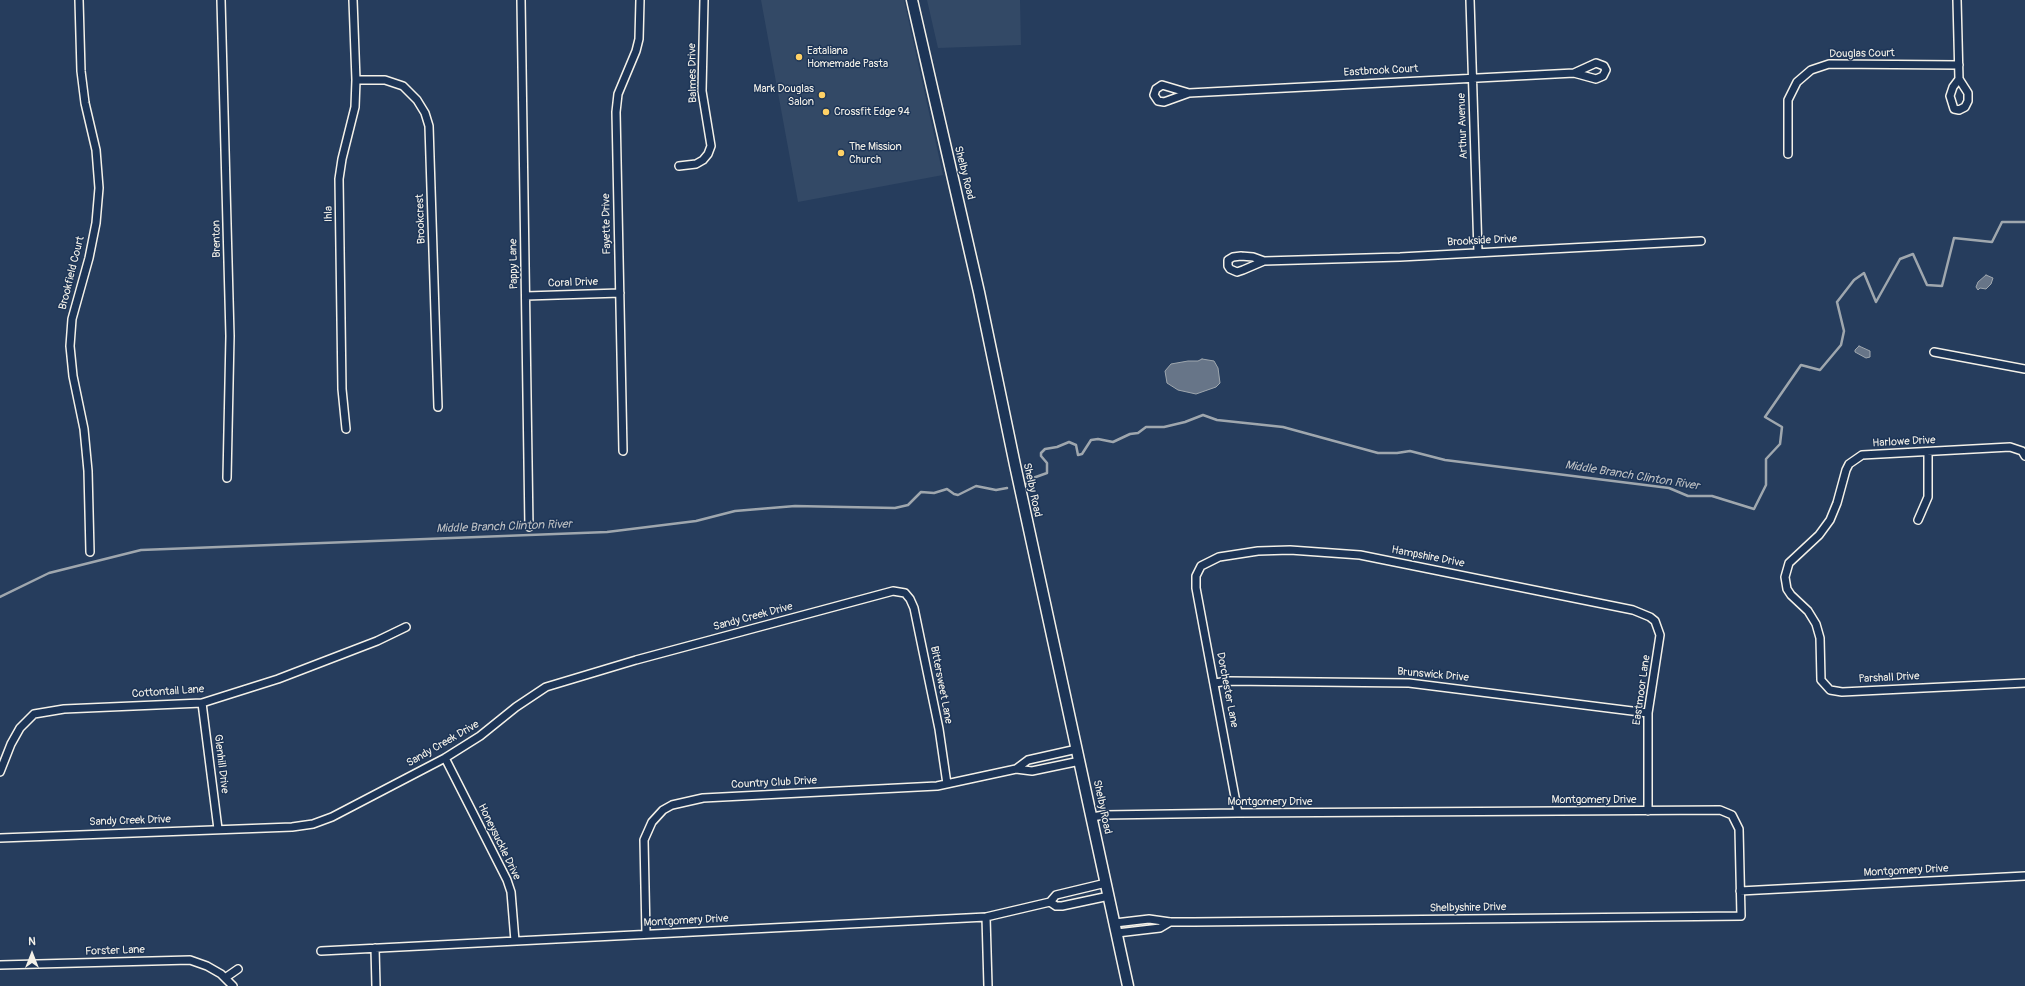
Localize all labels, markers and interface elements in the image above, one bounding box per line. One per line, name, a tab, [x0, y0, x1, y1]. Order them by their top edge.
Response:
street label: Balmes Drive	[686, 43, 700, 103]
place label: Eataliana Homemade Pasta	[807, 44, 888, 70]
street label: Douglas Court	[1829, 47, 1895, 61]
marker: Eataliana Homemade Pasta	[794, 52, 804, 62]
street label: Eastbrook Court	[1343, 62, 1419, 80]
place label: Mark Douglas Salon	[754, 82, 814, 108]
marker: Mark Douglas Salon	[817, 90, 827, 100]
street label: Arthur Avenue	[1455, 93, 1471, 159]
place label: Crossfit Edge 94	[834, 105, 910, 119]
marker: Crossfit Edge 94	[821, 107, 831, 117]
place label: The Mission Church	[849, 140, 902, 166]
street label: Shelby Road	[951, 145, 977, 201]
marker: The Mission Church	[836, 148, 846, 158]
street label: Fayette Drive	[600, 193, 614, 255]
street label: Brookcrest	[414, 194, 428, 244]
street label: Ihla	[322, 206, 336, 222]
street label: Brenton	[210, 220, 224, 258]
street label: Brookside Drive	[1447, 233, 1517, 249]
street label: Brookfield Court	[57, 235, 87, 311]
street label: Pappy Lane	[507, 238, 521, 290]
street label: Coral Drive	[548, 276, 598, 290]
street label: Harlowe Drive	[1872, 434, 1936, 450]
water label: Middle Branch Clinton River	[1564, 458, 1700, 494]
street label: Shelby Road	[1020, 462, 1044, 518]
water label: Middle Branch Clinton River	[436, 517, 572, 537]
street label: Hampshire Drive	[1390, 543, 1466, 571]
street label: Sandy Creek Drive	[712, 600, 794, 634]
street label: Bittersweet Lane	[927, 645, 955, 725]
street label: Dorchester Lane	[1213, 651, 1241, 729]
street label: Eastmoor Lane	[1631, 654, 1653, 726]
street label: Brunswick Drive	[1397, 665, 1469, 685]
street label: Parshall Drive	[1858, 670, 1920, 686]
street label: Cottontail Lane	[131, 683, 205, 701]
street label: Sandy Creek Drive	[404, 718, 482, 770]
street label: Glenhill Drive	[211, 734, 231, 794]
street label: Country Club Drive	[731, 774, 817, 792]
street label: Shelby Road	[1090, 779, 1114, 835]
street label: Montgomery Drive	[1551, 793, 1637, 807]
street label: Montgomery Drive	[1227, 795, 1313, 809]
street label: Honeysuckle Drive	[475, 802, 523, 882]
street label: Sandy Creek Drive	[89, 813, 171, 829]
street label: Montgomery Drive	[1863, 862, 1949, 880]
street label: Shelbyshire Drive	[1429, 901, 1507, 915]
street label: Montgomery Drive	[643, 912, 729, 930]
north arrow	[12, 934, 52, 974]
text: N	[28, 935, 36, 948]
street label: Forster Lane	[85, 943, 145, 959]

